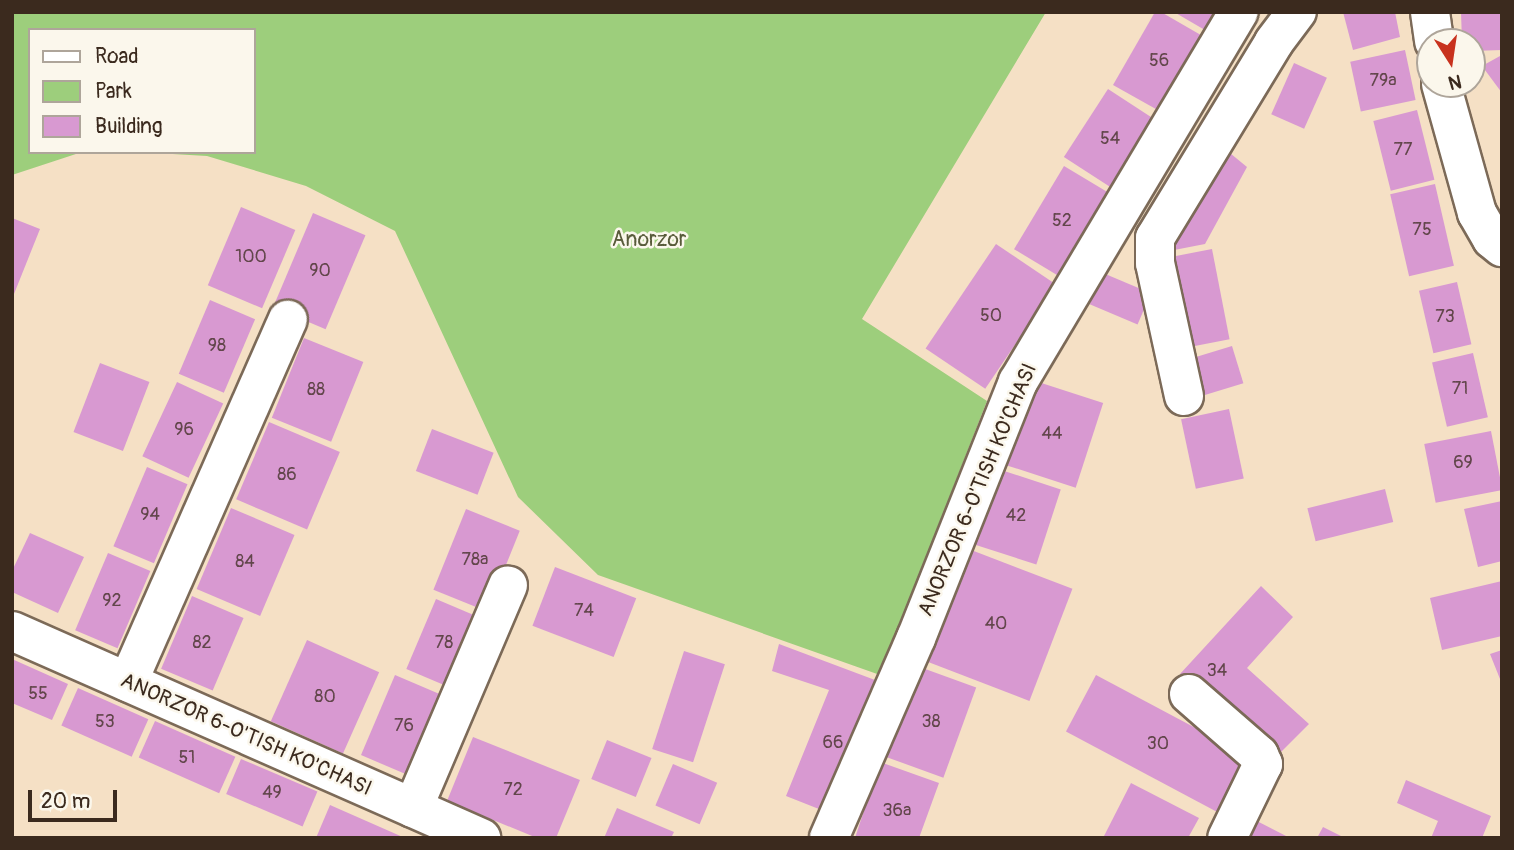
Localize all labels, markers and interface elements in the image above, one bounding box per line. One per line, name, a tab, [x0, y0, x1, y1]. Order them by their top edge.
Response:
legend	[28, 28, 256, 154]
north arrow	[1416, 28, 1486, 98]
text: Road	[95, 43, 139, 70]
house number: 56	[1149, 50, 1169, 72]
text: N	[1446, 69, 1464, 95]
house number: 79а	[1369, 70, 1397, 92]
text: Park	[95, 78, 132, 105]
text: Building	[95, 113, 162, 140]
house number: 54	[1100, 128, 1120, 150]
house number: 77	[1393, 139, 1413, 161]
house number: 52	[1052, 210, 1072, 232]
house number: 75	[1412, 219, 1432, 241]
park label: Anorzor	[612, 227, 686, 253]
house number: 100	[235, 246, 267, 268]
house number: 90	[309, 260, 331, 282]
house number: 50	[980, 305, 1002, 327]
house number: 73	[1435, 306, 1455, 328]
house number: 98	[208, 335, 226, 357]
street label: ANORZOR 6-O'TISH KO'CHASI	[913, 360, 1043, 620]
house number: 71	[1452, 378, 1468, 400]
house number: 88	[307, 379, 325, 401]
house number: 96	[174, 419, 194, 441]
house number: 44	[1042, 423, 1062, 445]
house number: 69	[1453, 452, 1473, 474]
house number: 86	[277, 464, 297, 486]
house number: 94	[140, 504, 160, 526]
house number: 42	[1006, 505, 1026, 527]
house number: 78а	[462, 549, 488, 571]
house number: 84	[235, 551, 255, 573]
house number: 92	[102, 590, 122, 612]
house number: 74	[574, 600, 594, 622]
house number: 40	[985, 613, 1007, 635]
house number: 82	[192, 632, 212, 654]
house number: 78	[435, 632, 453, 654]
house number: 34	[1207, 660, 1227, 682]
street label: ANORZOR 6-O'TISH KO'CHASI	[117, 668, 375, 802]
house number: 55	[28, 683, 48, 705]
house number: 80	[314, 686, 336, 708]
house number: 53	[95, 711, 115, 733]
house number: 38	[921, 711, 941, 733]
house number: 76	[394, 715, 414, 737]
house number: 66	[823, 732, 843, 754]
house number: 30	[1147, 733, 1169, 755]
house number: 51	[179, 747, 195, 769]
scale bar	[32, 776, 121, 820]
house number: 72	[503, 779, 523, 801]
house number: 49	[262, 782, 282, 804]
text: 20 m	[41, 788, 90, 815]
house number: 36а	[883, 800, 911, 822]

